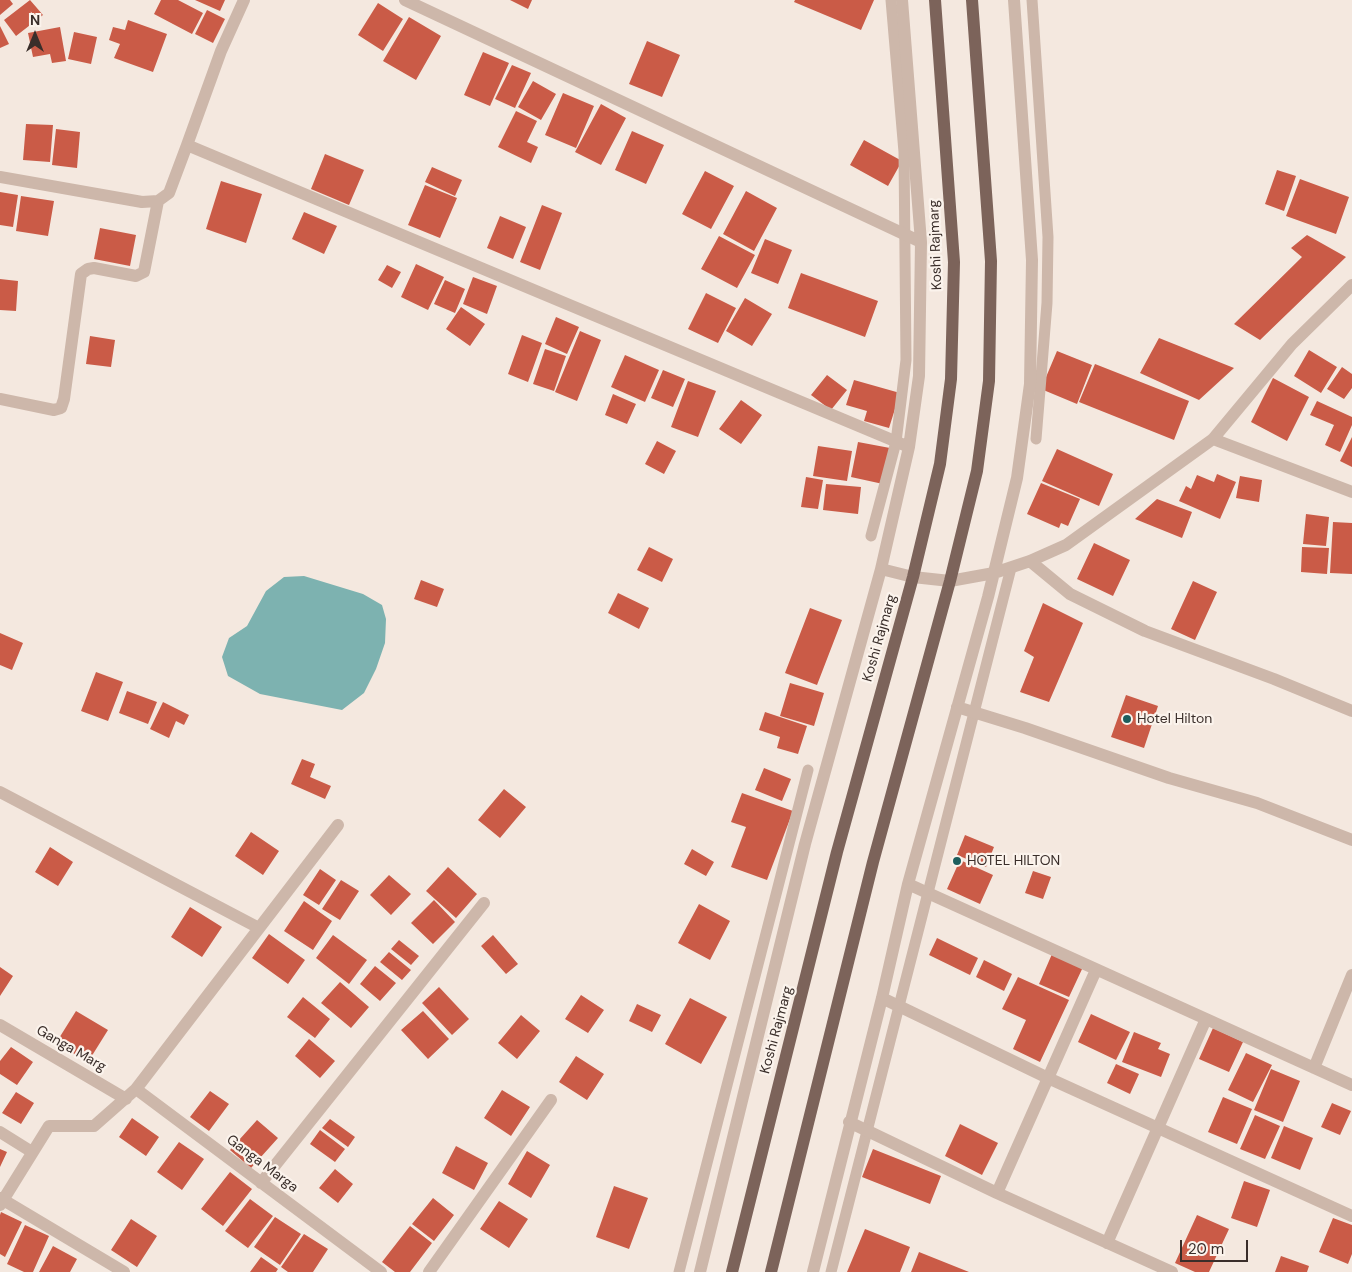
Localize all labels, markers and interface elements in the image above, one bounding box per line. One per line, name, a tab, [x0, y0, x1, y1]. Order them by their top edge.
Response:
north arrow	[10, 10, 60, 60]
text: N	[30, 11, 40, 29]
street label: Koshi Rajmarg	[926, 200, 946, 290]
street label: Koshi Rajmarg	[859, 592, 901, 684]
place label: Hotel Hilton	[1137, 711, 1212, 727]
marker: Hotel Hilton	[1121, 713, 1133, 725]
place label: HOTEL HILTON	[967, 853, 1060, 869]
marker: HOTEL HILTON	[951, 855, 963, 867]
street label: Koshi Rajmarg	[757, 984, 797, 1076]
street label: Ganga Marg	[33, 1022, 109, 1076]
street label: Ganga Marga	[223, 1132, 301, 1196]
scale bar	[1182, 1230, 1250, 1262]
text: 20 m	[1188, 1239, 1224, 1259]

